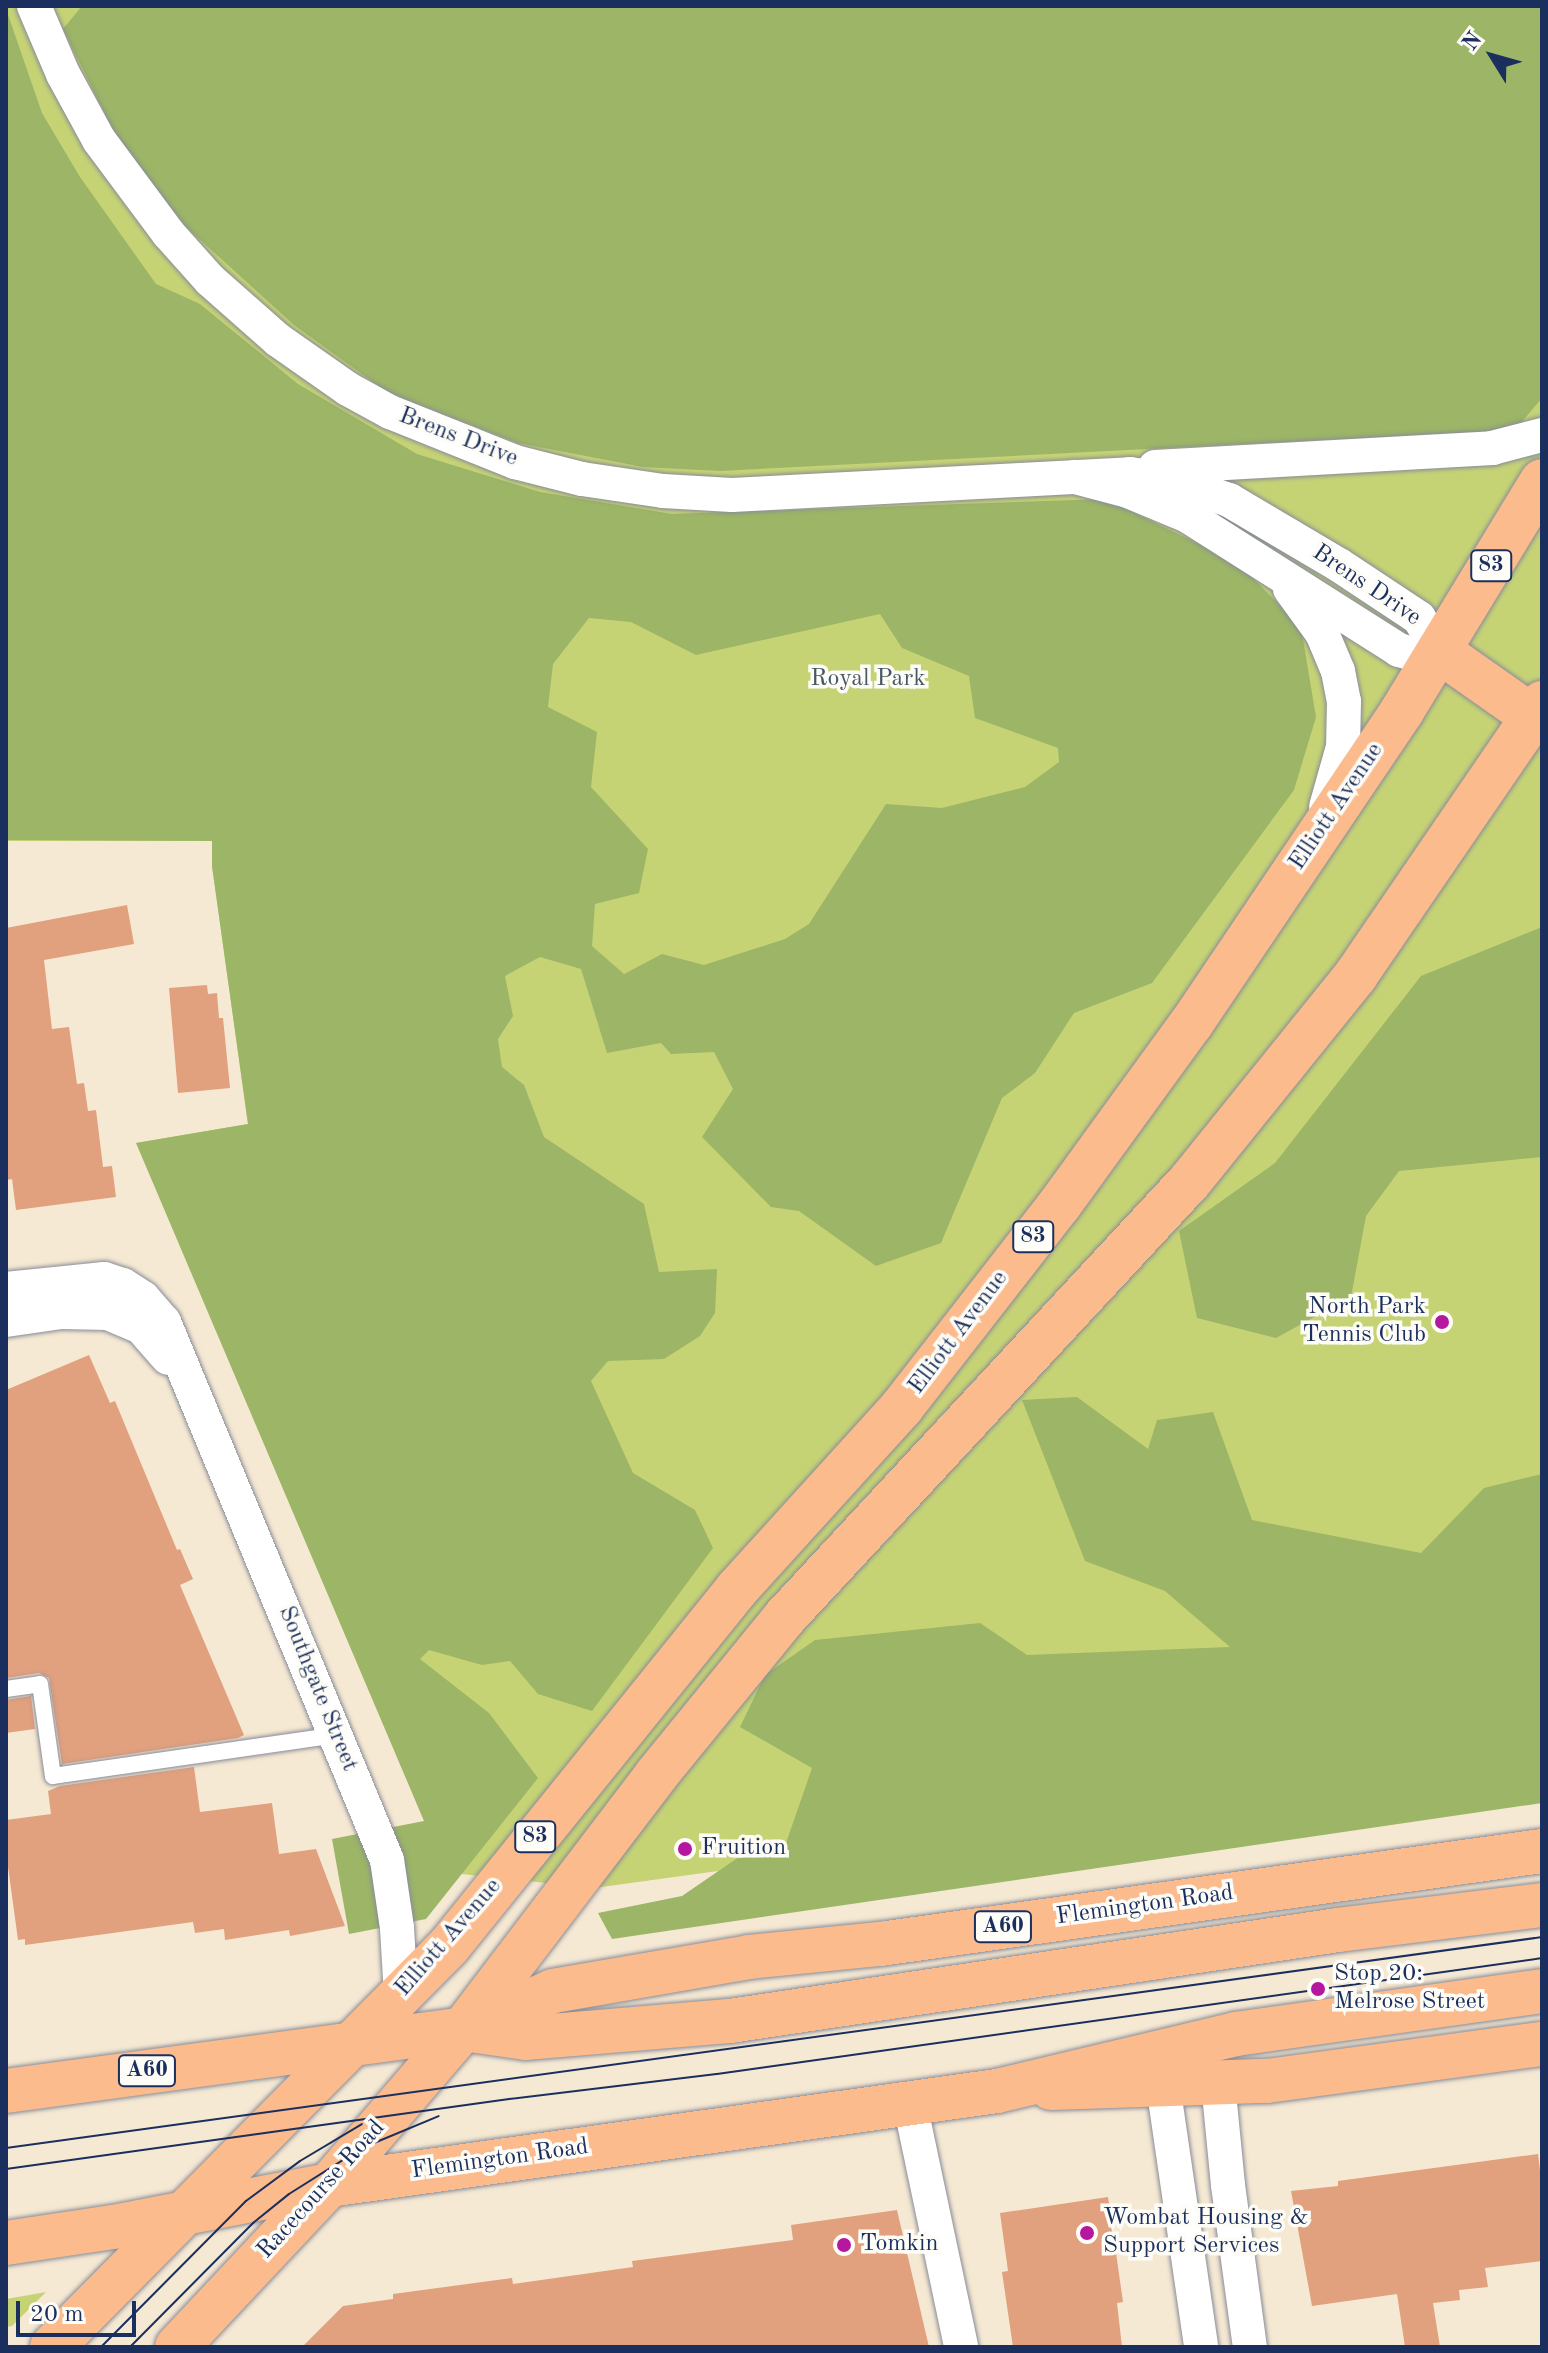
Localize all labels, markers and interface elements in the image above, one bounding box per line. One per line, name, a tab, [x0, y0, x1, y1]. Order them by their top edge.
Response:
north arrow	[1452, 16, 1532, 96]
text: N	[1459, 28, 1487, 55]
street label: Brens Drive	[394, 402, 522, 474]
street label: Brens Drive	[1306, 539, 1426, 633]
road number: 83	[1469, 548, 1513, 584]
park label: Royal Park	[810, 666, 926, 694]
street label: Elliott Avenue	[1284, 738, 1390, 876]
road number: 83	[1011, 1219, 1055, 1255]
street label: Elliott Avenue	[903, 1265, 1015, 1401]
place label: North Park Tennis Club	[1302, 1294, 1426, 1350]
marker: North Park Tennis Club	[1433, 1313, 1451, 1331]
street label: Southgate Street	[271, 1602, 363, 1776]
road number: 83	[513, 1819, 557, 1855]
place label: Fruition	[701, 1835, 786, 1863]
marker: Fruition	[676, 1840, 694, 1858]
street label: Elliott Avenue	[390, 1873, 508, 2003]
street label: Flemington Road	[1055, 1879, 1235, 1933]
road number: A60	[973, 1909, 1033, 1945]
place label: Stop 20: Melrose Street	[1334, 1961, 1485, 2017]
marker: Stop 20: Melrose Street	[1309, 1980, 1327, 1998]
road number: A60	[117, 2053, 177, 2089]
street label: Racecourse Road	[252, 2115, 392, 2265]
street label: Flemington Road	[410, 2133, 590, 2187]
place label: Wombat Housing & Support Services	[1103, 2205, 1309, 2261]
marker: Wombat Housing & Support Services	[1078, 2224, 1096, 2242]
place label: Tomkin	[860, 2231, 938, 2259]
marker: Tomkin	[835, 2236, 853, 2254]
scale bar	[20, 2285, 140, 2335]
text: 20 m	[30, 2303, 84, 2327]

